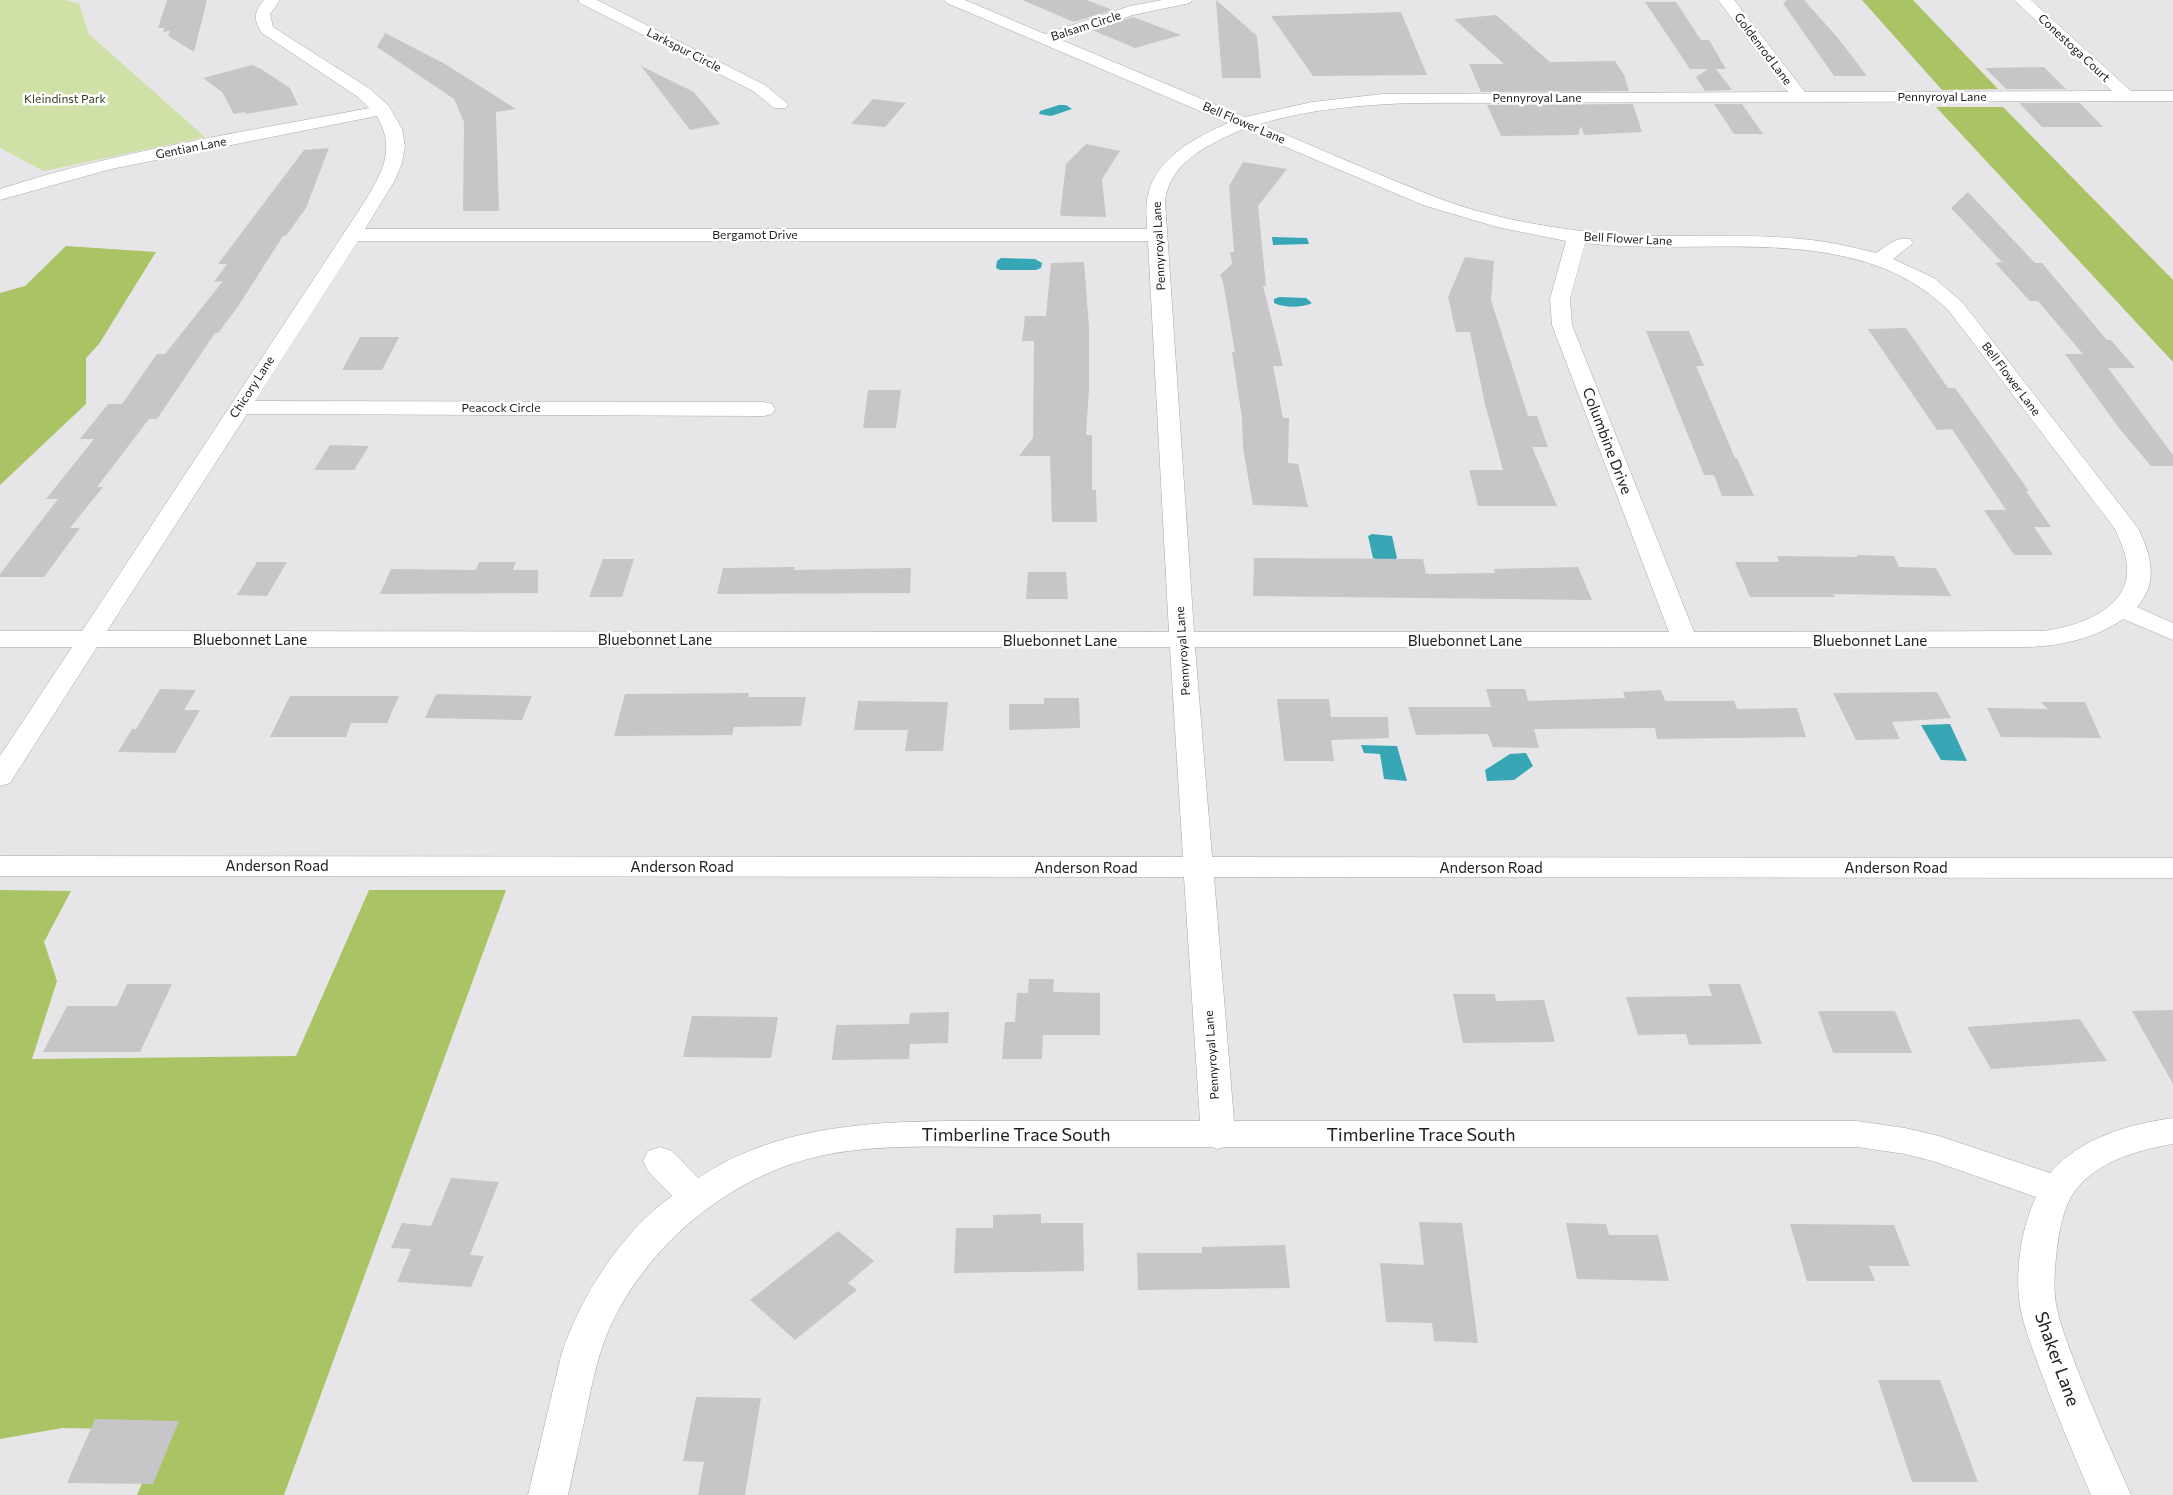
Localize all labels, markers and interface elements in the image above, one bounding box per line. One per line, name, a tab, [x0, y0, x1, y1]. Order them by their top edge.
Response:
street label: Balsam Circle	[1049, 8, 1123, 44]
street label: Goldenrod Lane	[1731, 10, 1795, 88]
street label: Conestoga Court	[2035, 11, 2113, 85]
street label: Larkspur Circle	[644, 25, 724, 75]
street label: Pennyroyal Lane	[1897, 90, 1987, 104]
street label: Pennyroyal Lane	[1492, 91, 1582, 105]
park label: Kleindinst Park	[24, 92, 106, 106]
street label: Bell Flower Lane	[1200, 99, 1288, 147]
street label: Gentian Lane	[154, 134, 228, 162]
street label: Pennyroyal Lane	[1149, 201, 1169, 291]
street label: Bergamot Drive	[712, 228, 798, 242]
street label: Bell Flower Lane	[1583, 229, 1673, 249]
street label: Bell Flower Lane	[1979, 339, 2043, 419]
street label: Chicory Lane	[227, 353, 277, 421]
street label: Columbine Drive	[1578, 385, 1636, 497]
street label: Peacock Circle	[462, 401, 540, 415]
street label: Pennyroyal Lane	[1173, 606, 1193, 696]
street label: Bluebonnet Lane	[193, 631, 307, 649]
street label: Bluebonnet Lane	[598, 631, 712, 649]
street label: Bluebonnet Lane	[1003, 632, 1117, 650]
street label: Bluebonnet Lane	[1408, 632, 1522, 650]
street label: Bluebonnet Lane	[1813, 632, 1927, 650]
street label: Anderson Road	[225, 857, 329, 875]
street label: Anderson Road	[630, 858, 734, 876]
street label: Anderson Road	[1034, 859, 1138, 877]
street label: Anderson Road	[1439, 859, 1543, 877]
street label: Anderson Road	[1844, 859, 1948, 877]
street label: Pennyroyal Lane	[1202, 1010, 1222, 1100]
street label: Timberline Trace South	[921, 1124, 1111, 1146]
street label: Timberline Trace South	[1326, 1124, 1516, 1146]
street label: Shaker Lane	[2030, 1309, 2084, 1409]

